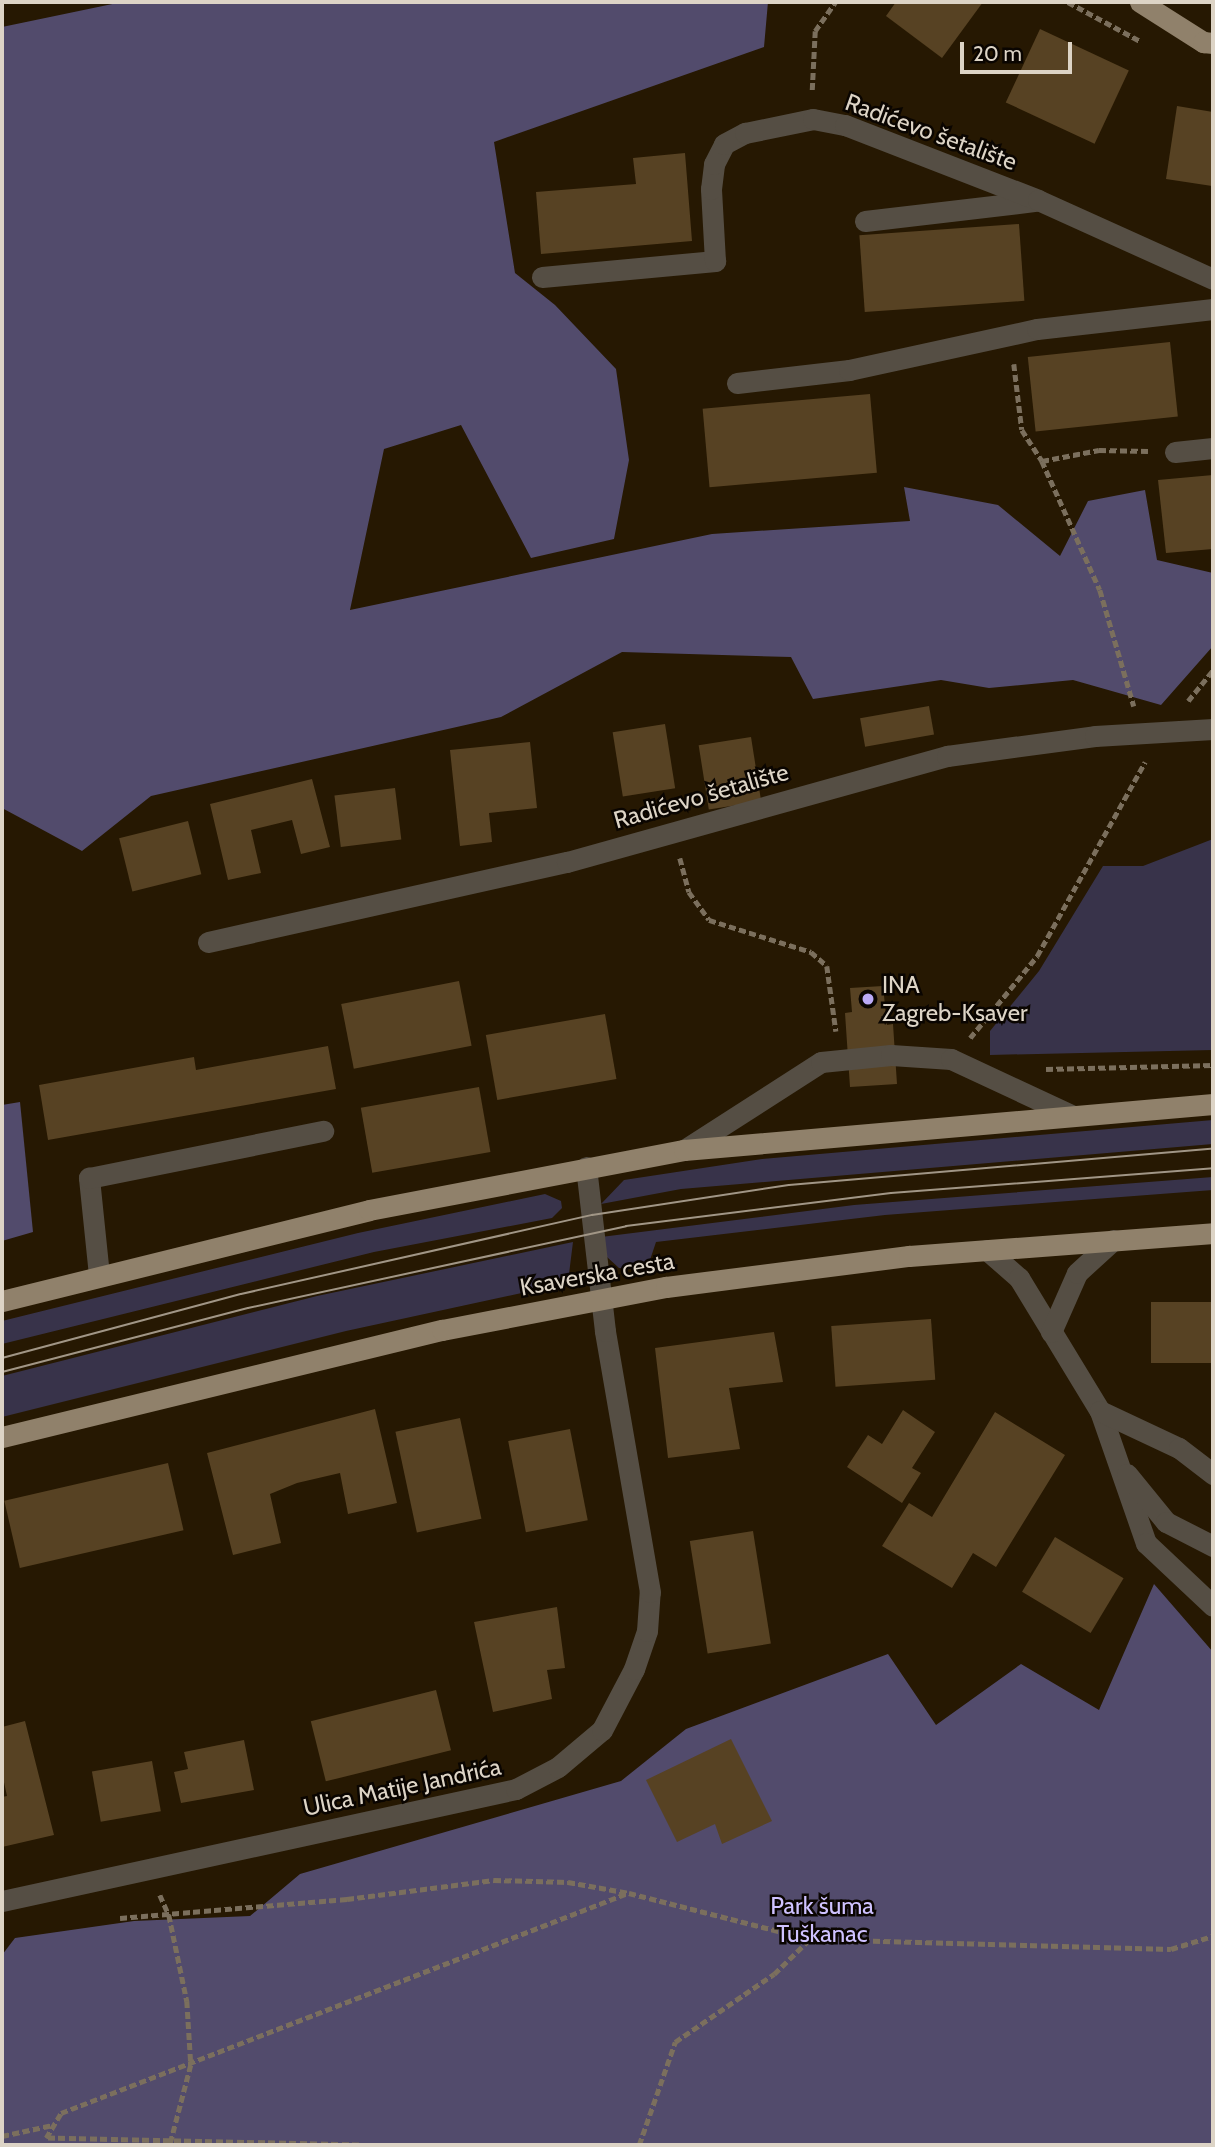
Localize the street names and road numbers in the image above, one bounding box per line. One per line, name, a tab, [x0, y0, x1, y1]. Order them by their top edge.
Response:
street label: Radićevo šetalište	[841, 88, 1021, 176]
street label: Radićevo šetalište	[610, 757, 792, 835]
street label: Ksaverska cesta	[518, 1246, 676, 1302]
street label: Ulica Matije Jandrića	[300, 1752, 504, 1822]

